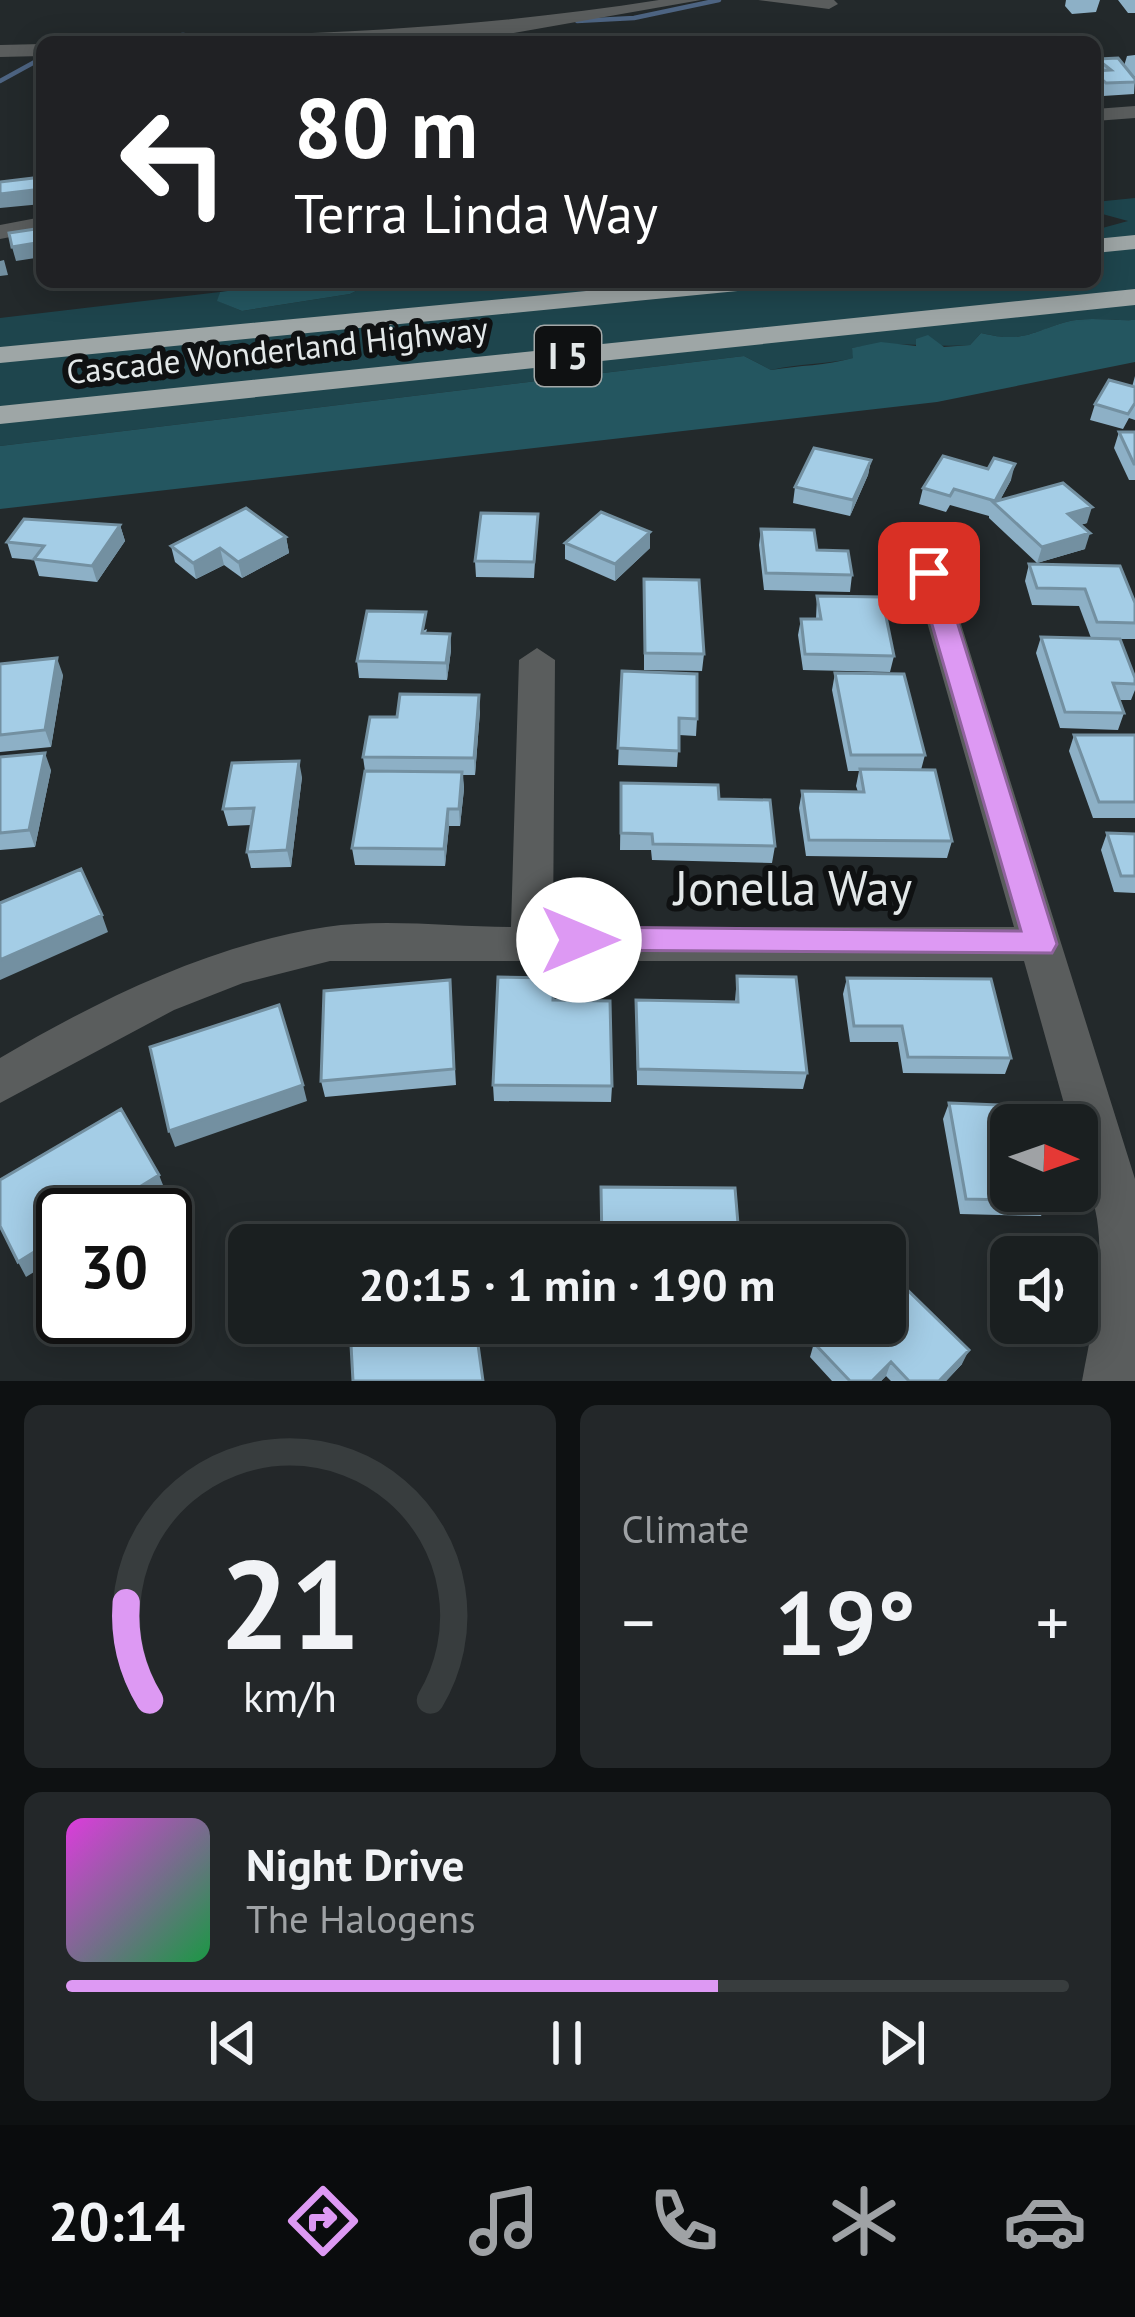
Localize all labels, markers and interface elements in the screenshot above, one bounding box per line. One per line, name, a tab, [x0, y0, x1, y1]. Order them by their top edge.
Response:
text: 80 m	[294, 72, 478, 181]
icon: left	[96, 84, 252, 240]
text: Terra Linda Way	[294, 178, 658, 248]
street label: Cascade Wonderland Highway	[64, 306, 490, 393]
road number: I 5	[535, 326, 601, 386]
pin	[878, 522, 980, 624]
icon: arrive	[896, 540, 962, 606]
street label: Jonella Way	[672, 856, 912, 918]
position arrow	[516, 877, 642, 1003]
north arrow	[990, 1104, 1098, 1212]
map controls	[990, 1104, 1098, 1344]
speed limit sign: 30	[36, 1188, 192, 1344]
button: sound	[990, 1236, 1098, 1344]
text: 20:15 · 1 min · 190 m	[359, 1255, 775, 1313]
text: Climate	[622, 1503, 749, 1554]
text: 21	[219, 1522, 361, 1683]
text: 19°	[775, 1563, 916, 1680]
text: −	[622, 1579, 655, 1664]
text: +	[1036, 1579, 1069, 1664]
text: km/h	[243, 1667, 337, 1723]
text: Night Drive	[246, 1835, 464, 1893]
text: The Halogens	[246, 1893, 476, 1944]
icon: previous	[200, 2010, 266, 2076]
icon: pause	[534, 2010, 600, 2076]
icon: next	[869, 2010, 935, 2076]
icon: directions	[281, 2179, 365, 2263]
icon: music	[462, 2179, 546, 2263]
icon: phone	[642, 2179, 726, 2263]
icon: climate	[822, 2179, 906, 2263]
icon: car	[1003, 2179, 1087, 2263]
text: 20:14	[48, 2186, 185, 2256]

